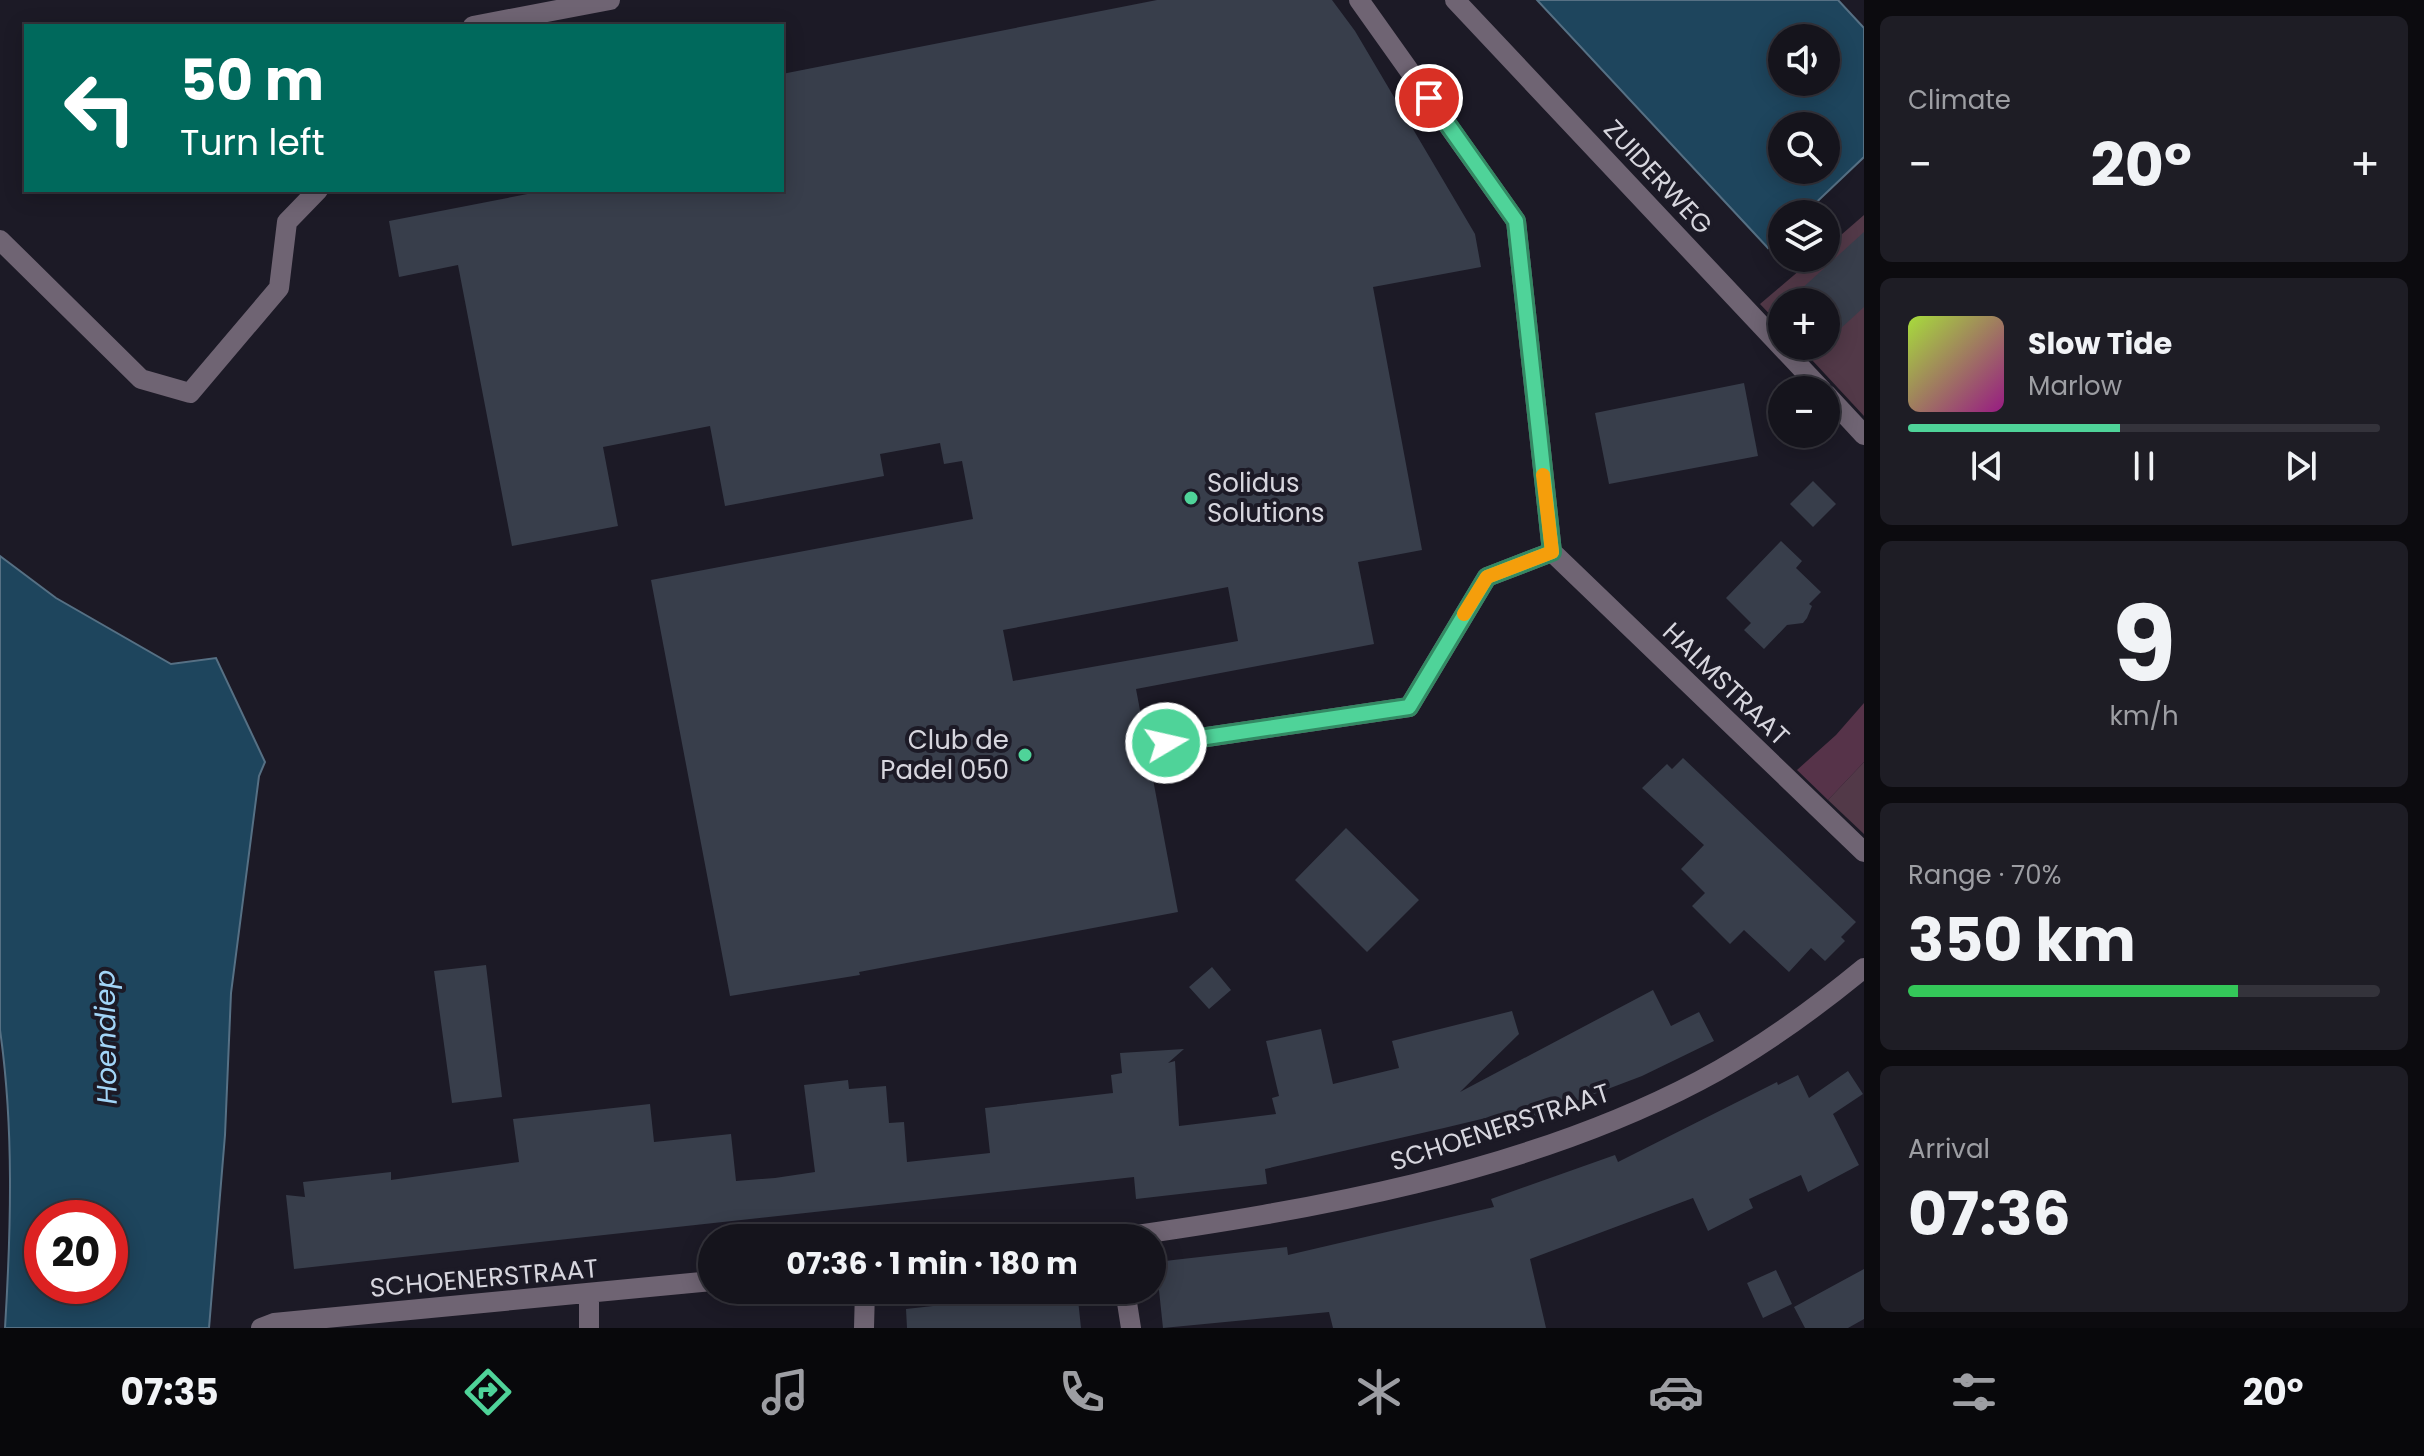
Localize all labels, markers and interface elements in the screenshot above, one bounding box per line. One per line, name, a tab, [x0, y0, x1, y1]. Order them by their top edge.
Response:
map controls	[1768, 24, 1840, 448]
button: sound	[1768, 24, 1840, 96]
text: 50 m	[180, 41, 324, 120]
icon: left	[48, 56, 152, 160]
pin	[1395, 64, 1463, 132]
icon: arrive	[1407, 76, 1451, 120]
text: Climate	[1908, 82, 2011, 118]
street label: ZUIDERWEG	[1596, 112, 1720, 242]
button: search	[1768, 112, 1840, 184]
text: Turn left	[180, 117, 325, 168]
text: 20°	[2091, 123, 2192, 207]
text: −	[1908, 134, 1932, 195]
text: +	[2350, 134, 2380, 195]
button: layers	[1768, 200, 1840, 272]
button: +	[1768, 288, 1840, 360]
text: Slow Tide	[2028, 322, 2172, 365]
text: Marlow	[2028, 368, 2122, 404]
button: −	[1768, 376, 1840, 448]
icon: previous	[1965, 444, 2009, 488]
icon: pause	[2122, 444, 2166, 488]
icon: next	[2279, 444, 2323, 488]
place label: Solidus Solutions	[1207, 465, 1325, 531]
marker: Solidus Solutions	[1182, 489, 1200, 507]
text: 9	[2112, 572, 2176, 717]
street label: HALMSTRAAT	[1655, 614, 1797, 754]
text: km/h	[2109, 698, 2179, 734]
position arrow	[1124, 701, 1208, 785]
place label: Club de Padel 050	[880, 722, 1009, 788]
marker: Club de Padel 050	[1016, 746, 1034, 764]
text: Range · 70%	[1908, 857, 2061, 893]
text: 350 km	[1908, 898, 2136, 982]
water label: Hoendiep	[85, 969, 127, 1105]
street label: SCHOENERSTRAAT	[1386, 1075, 1614, 1179]
text: Arrival	[1908, 1131, 1990, 1167]
text: 07:36	[1908, 1172, 2071, 1256]
speed limit sign: 20	[24, 1200, 128, 1304]
text: 07:36 · 1 min · 180 m	[786, 1242, 1078, 1285]
street label: SCHOENERSTRAAT	[368, 1250, 600, 1306]
icon: directions	[460, 1364, 516, 1420]
icon: music	[757, 1364, 813, 1420]
icon: phone	[1054, 1364, 1110, 1420]
icon: climate	[1351, 1364, 1407, 1420]
icon: car	[1648, 1364, 1704, 1420]
icon: filters	[1946, 1364, 2002, 1420]
text: 07:35	[121, 1367, 219, 1418]
text: 20°	[2243, 1367, 2303, 1418]

